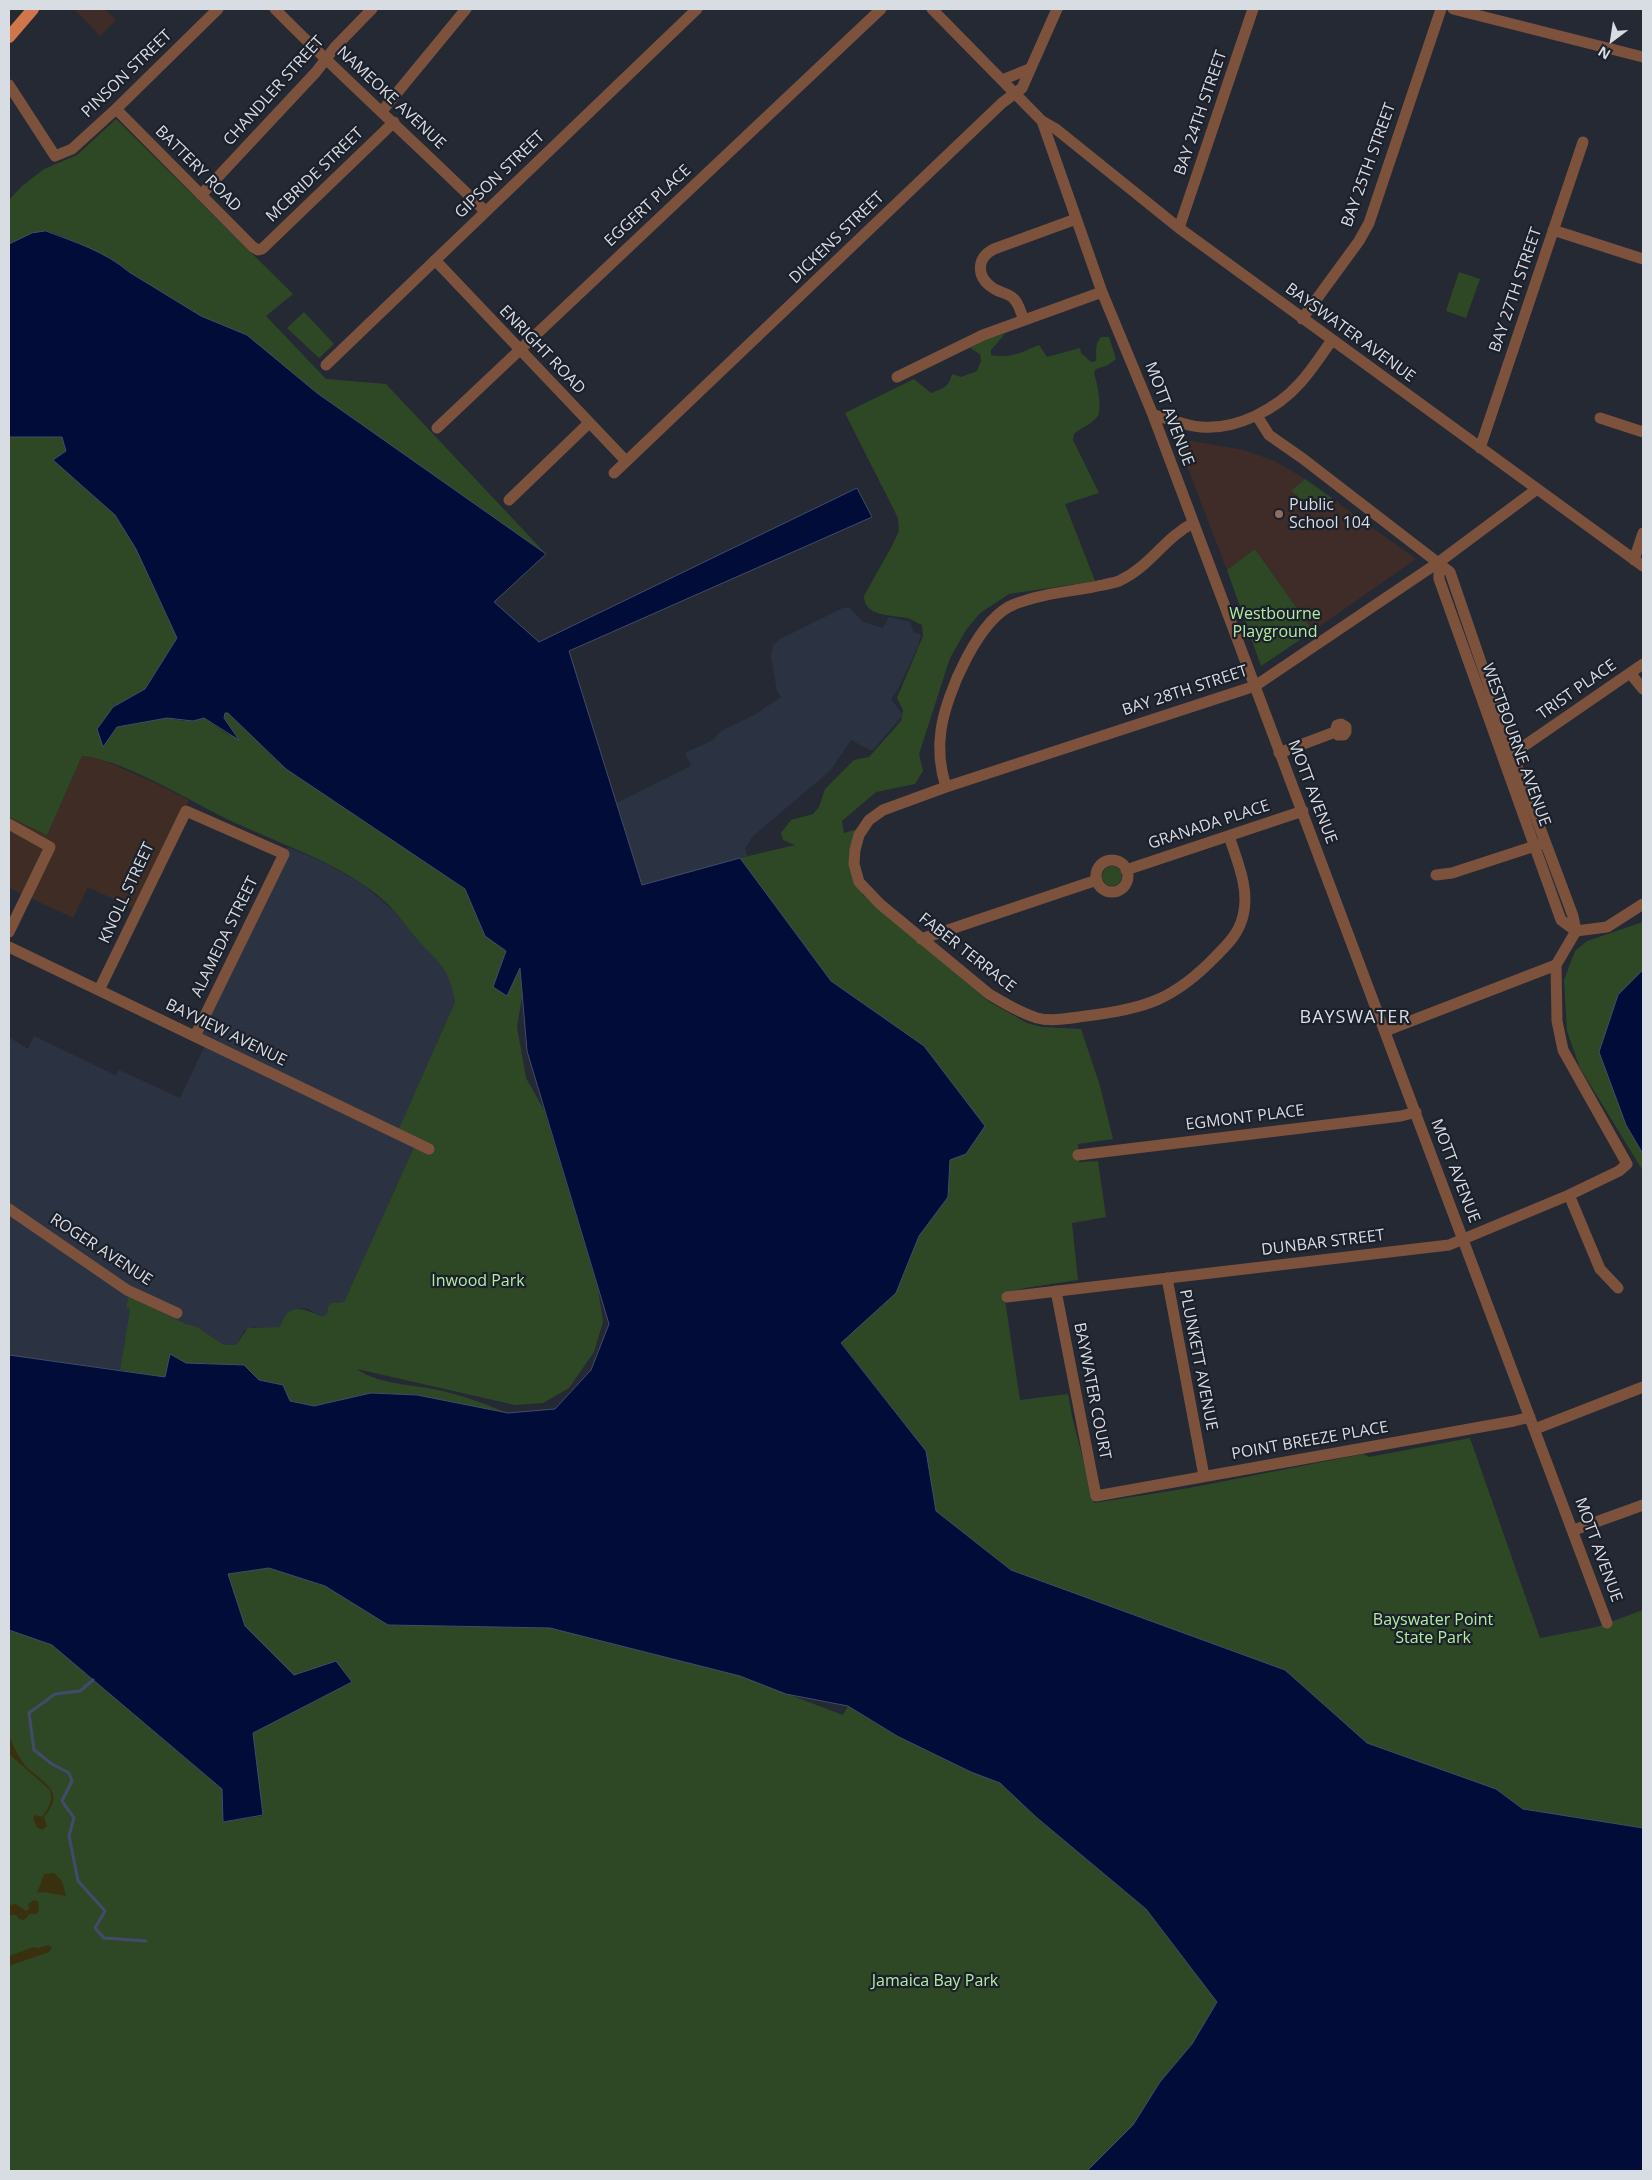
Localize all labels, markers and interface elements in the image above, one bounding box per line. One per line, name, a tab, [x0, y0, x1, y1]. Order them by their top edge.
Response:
north arrow	[1587, 15, 1637, 65]
street label: PINSON STREET	[78, 26, 176, 122]
street label: CHANDLER STREET	[220, 32, 328, 150]
text: N	[1594, 42, 1614, 64]
street label: NAMEOKE AVENUE	[333, 43, 449, 153]
street label: BAY 24TH STREET	[1171, 48, 1231, 178]
street label: BAY 25TH STREET	[1338, 100, 1400, 230]
street label: BATTERY ROAD	[151, 122, 245, 216]
street label: MCBRIDE STREET	[262, 124, 368, 226]
street label: GIPSON STREET	[451, 127, 549, 223]
street label: EGGERT PLACE	[601, 161, 695, 251]
street label: DICKENS STREET	[786, 188, 888, 288]
street label: BAY 27TH STREET	[1486, 225, 1546, 355]
street label: BAYSWATER AVENUE	[1281, 279, 1419, 387]
street label: ENRIGHT ROAD	[495, 302, 589, 398]
street label: MOTT AVENUE	[1140, 359, 1198, 469]
place label: Public School 104	[1289, 495, 1370, 533]
marker: Public School 104	[1273, 508, 1285, 520]
park label: Westbourne Playground	[1229, 604, 1321, 642]
street label: TRIST PLACE	[1534, 656, 1620, 724]
street label: WESTBOURNE AVENUE	[1478, 661, 1554, 829]
street label: BAY 28TH STREET	[1120, 662, 1250, 720]
street label: MOTT AVENUE	[1283, 737, 1341, 847]
street label: GRANADA PLACE	[1146, 796, 1272, 854]
street label: KNOLL STREET	[95, 839, 159, 947]
street label: ALAMEDA STREET	[187, 874, 263, 1000]
street label: FABER TERRACE	[915, 909, 1019, 997]
street label: BAYVIEW AVENUE	[162, 995, 290, 1071]
district label: BAYSWATER	[1298, 1007, 1412, 1029]
street label: EGMONT PLACE	[1185, 1101, 1305, 1135]
street label: MOTT AVENUE	[1426, 1116, 1484, 1226]
street label: ROGER AVENUE	[46, 1210, 156, 1290]
street label: DUNBAR STREET	[1260, 1226, 1386, 1260]
park label: Inwood Park	[431, 1271, 525, 1291]
street label: PLUNKETT AVENUE	[1175, 1288, 1221, 1432]
street label: BAYWATER COURT	[1069, 1321, 1115, 1461]
street label: POINT BREEZE PLACE	[1230, 1418, 1390, 1464]
street label: MOTT AVENUE	[1570, 1495, 1626, 1605]
park label: Bayswater Point State Park	[1373, 1610, 1493, 1648]
park label: Jamaica Bay Park	[872, 1971, 998, 1991]

